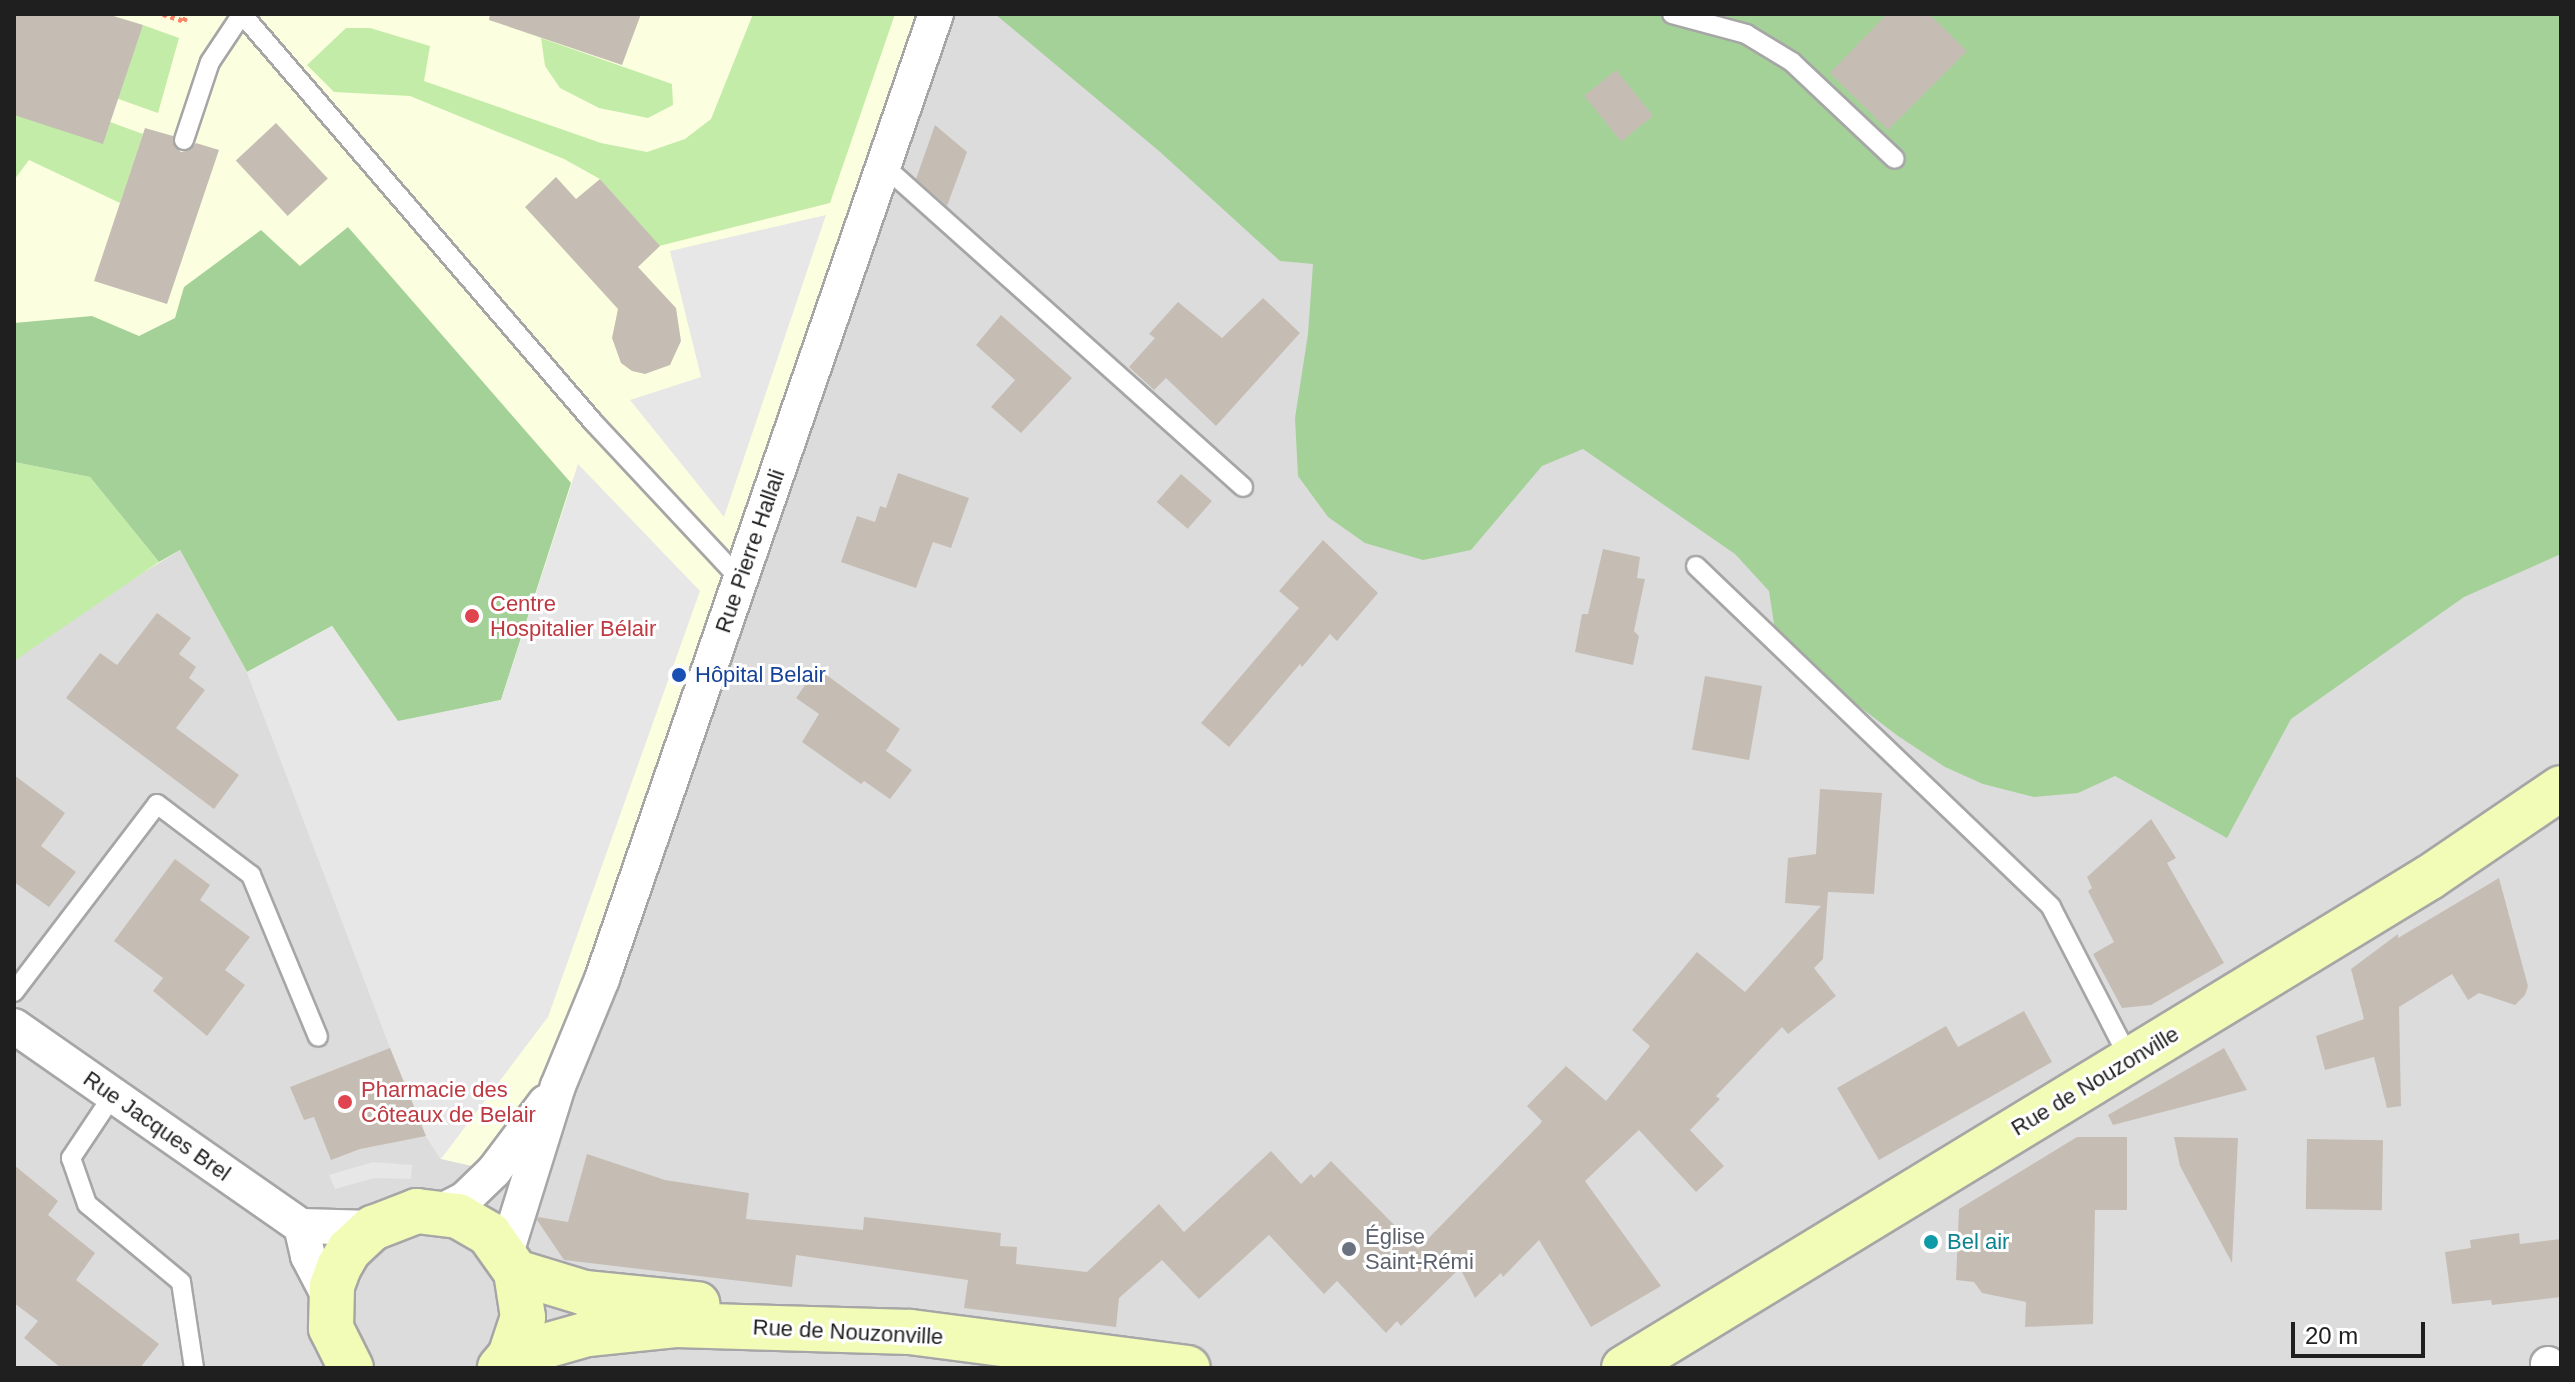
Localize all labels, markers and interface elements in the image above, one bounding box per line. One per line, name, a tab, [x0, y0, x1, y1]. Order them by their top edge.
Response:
street label: Rue Pierre Hallali	[710, 466, 790, 636]
place label: Centre Hospitalier Bélair	[490, 590, 656, 642]
marker: Centre Hospitalier Bélair	[461, 605, 483, 627]
place label: Hôpital Belair	[695, 662, 826, 688]
marker: Hôpital Belair	[670, 666, 688, 684]
street label: Rue de Nouzonville	[2006, 1021, 2184, 1141]
street label: Rue Jacques Brel	[78, 1065, 236, 1187]
place label: Pharmacie des Côteaux de Belair	[361, 1076, 536, 1128]
marker: Pharmacie des Côteaux de Belair	[336, 1093, 354, 1111]
place label: Église Saint-Rémi	[1365, 1223, 1474, 1274]
place label: Bel air	[1947, 1229, 2009, 1255]
marker: Bel air	[1922, 1233, 1940, 1251]
marker: Église Saint-Rémi	[1340, 1240, 1358, 1258]
scale bar	[2295, 1306, 2429, 1356]
street label: Rue de Nouzonville	[752, 1314, 944, 1350]
text: 20 m	[2305, 1322, 2358, 1349]

